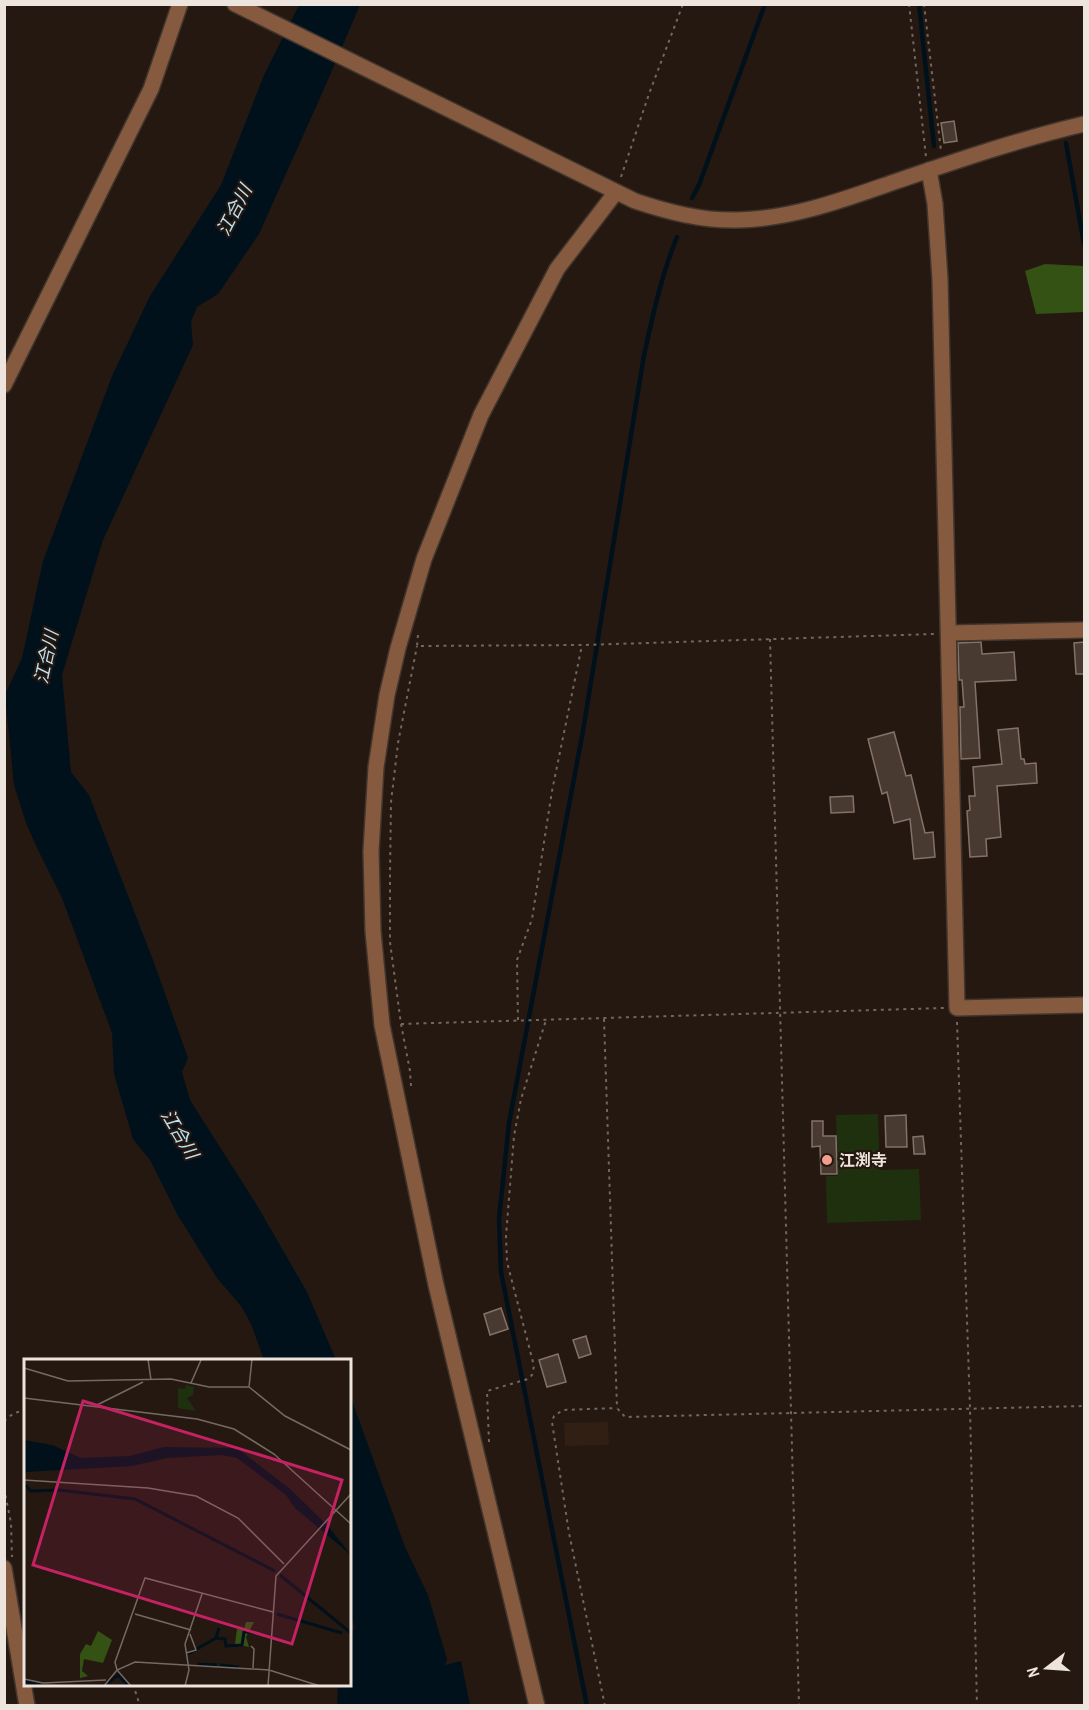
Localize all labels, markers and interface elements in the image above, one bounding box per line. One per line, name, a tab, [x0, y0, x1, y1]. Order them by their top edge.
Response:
water label: 江合川	[211, 178, 258, 240]
water label: 江合川	[28, 626, 64, 686]
water label: 江合川	[155, 1104, 206, 1165]
place label: 江渕寺	[839, 1149, 887, 1171]
marker: 江渕寺	[820, 1153, 834, 1167]
inset map	[24, 1359, 351, 1686]
north arrow	[1017, 1638, 1077, 1698]
text: N	[1021, 1665, 1045, 1680]

